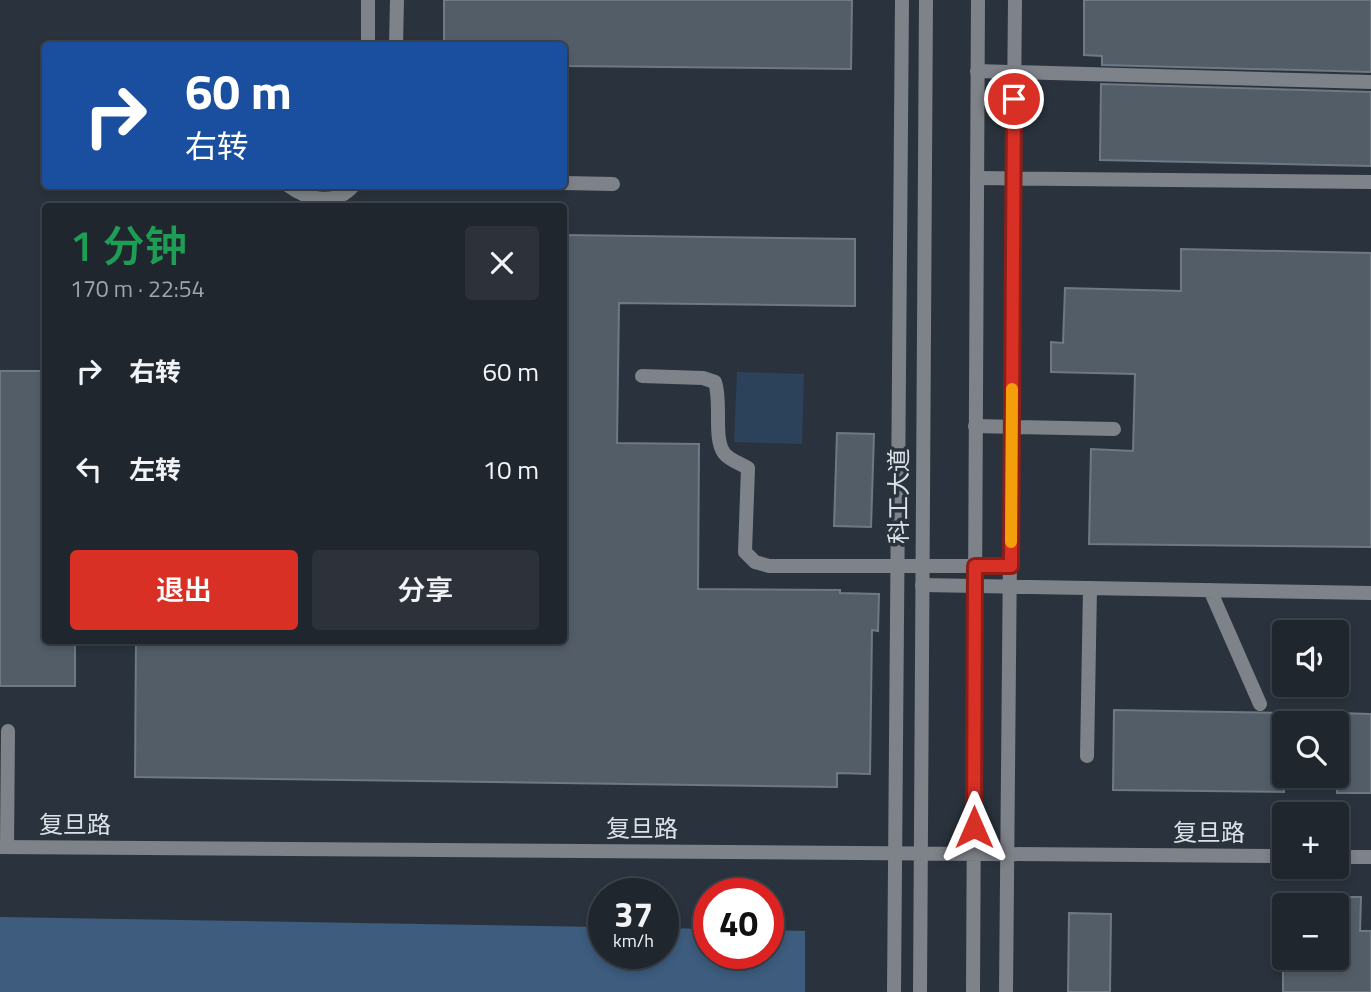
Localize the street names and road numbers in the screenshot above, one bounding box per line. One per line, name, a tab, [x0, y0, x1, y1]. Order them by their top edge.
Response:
street label: 科工大道	[880, 448, 916, 544]
street label: 复旦路	[39, 806, 111, 842]
street label: 复旦路	[606, 810, 678, 846]
street label: 复旦路	[1173, 814, 1245, 850]

